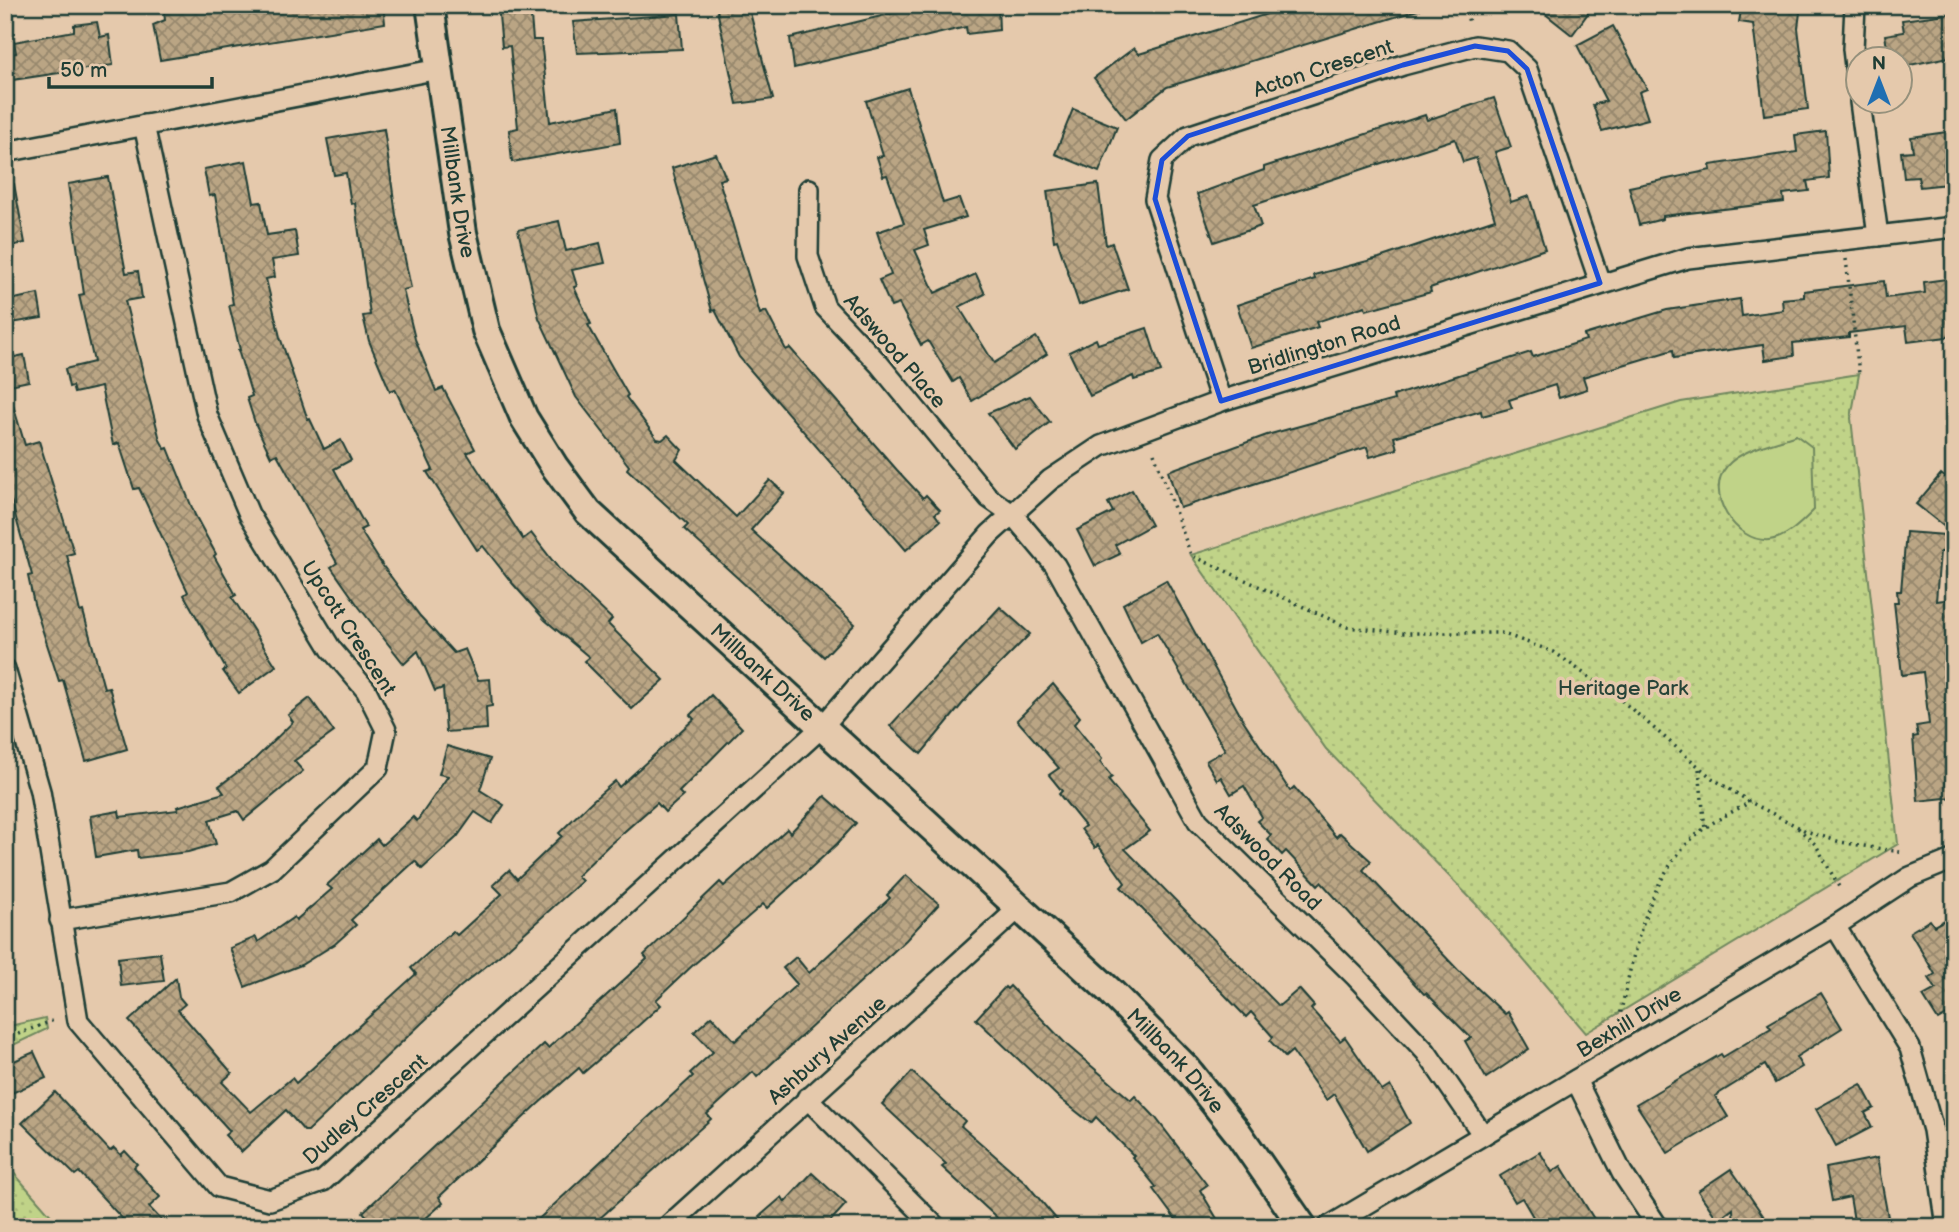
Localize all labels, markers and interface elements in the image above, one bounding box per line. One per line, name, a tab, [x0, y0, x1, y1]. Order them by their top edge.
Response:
street label: Acton Crescent	[1250, 34, 1397, 103]
scale bar	[49, 46, 212, 90]
north arrow	[1843, 46, 1913, 116]
text: N	[1872, 53, 1886, 76]
text: 50 m	[60, 58, 107, 83]
street label: Millbank Drive	[435, 124, 481, 261]
street label: Adswood Place	[838, 289, 951, 414]
street label: Bridlington Road	[1245, 310, 1404, 381]
street label: Upcott Crescent	[296, 556, 402, 701]
street label: Millbank Drive	[705, 619, 820, 727]
park label: Heritage Park	[1558, 676, 1689, 701]
street label: Adswood Road	[1209, 799, 1326, 916]
street label: Bexhill Drive	[1573, 981, 1686, 1063]
street label: Ashbury Avenue	[763, 991, 892, 1110]
street label: Millbank Drive	[1121, 1003, 1229, 1118]
street label: Dudley Crescent	[298, 1048, 433, 1170]

